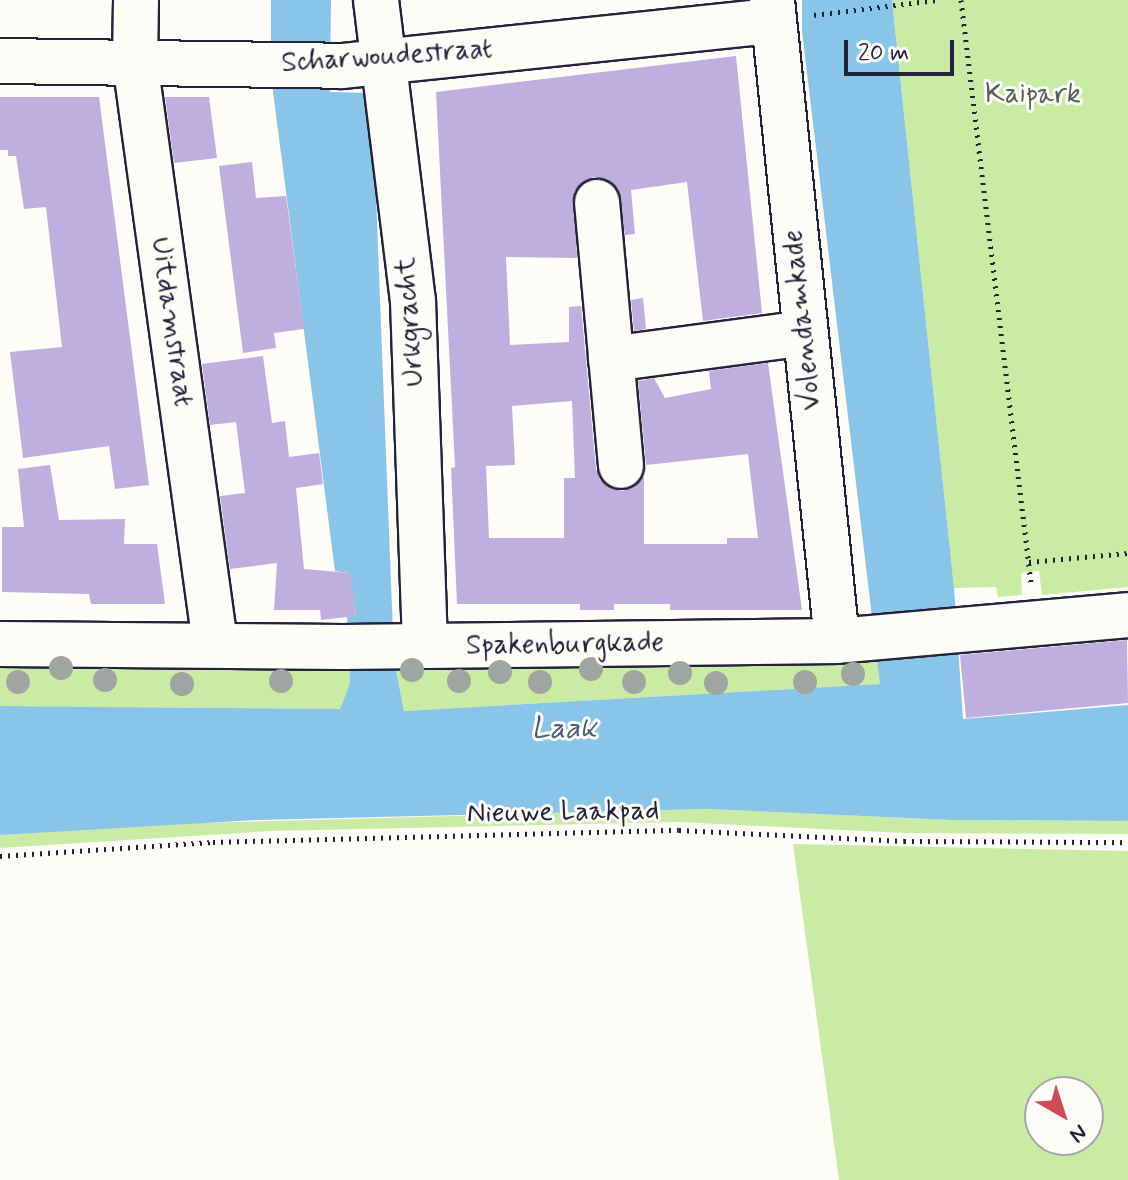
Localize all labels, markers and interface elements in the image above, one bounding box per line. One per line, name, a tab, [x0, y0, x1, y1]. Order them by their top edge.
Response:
scale bar	[848, 24, 958, 74]
street label: Scharwoudestraat	[280, 33, 494, 81]
text: 20 m	[858, 38, 909, 69]
park label: Kaipark	[985, 78, 1081, 112]
street label: Volendamkade	[777, 228, 829, 412]
street label: Uitdamstraat	[142, 235, 200, 409]
street label: Urkgracht	[390, 256, 432, 388]
street label: Spakenburgkade	[466, 626, 664, 664]
water label: Laak	[531, 711, 597, 747]
street label: Nieuwe Laakpad	[466, 795, 660, 831]
north arrow	[1024, 1076, 1104, 1156]
text: N	[1063, 1118, 1092, 1149]

